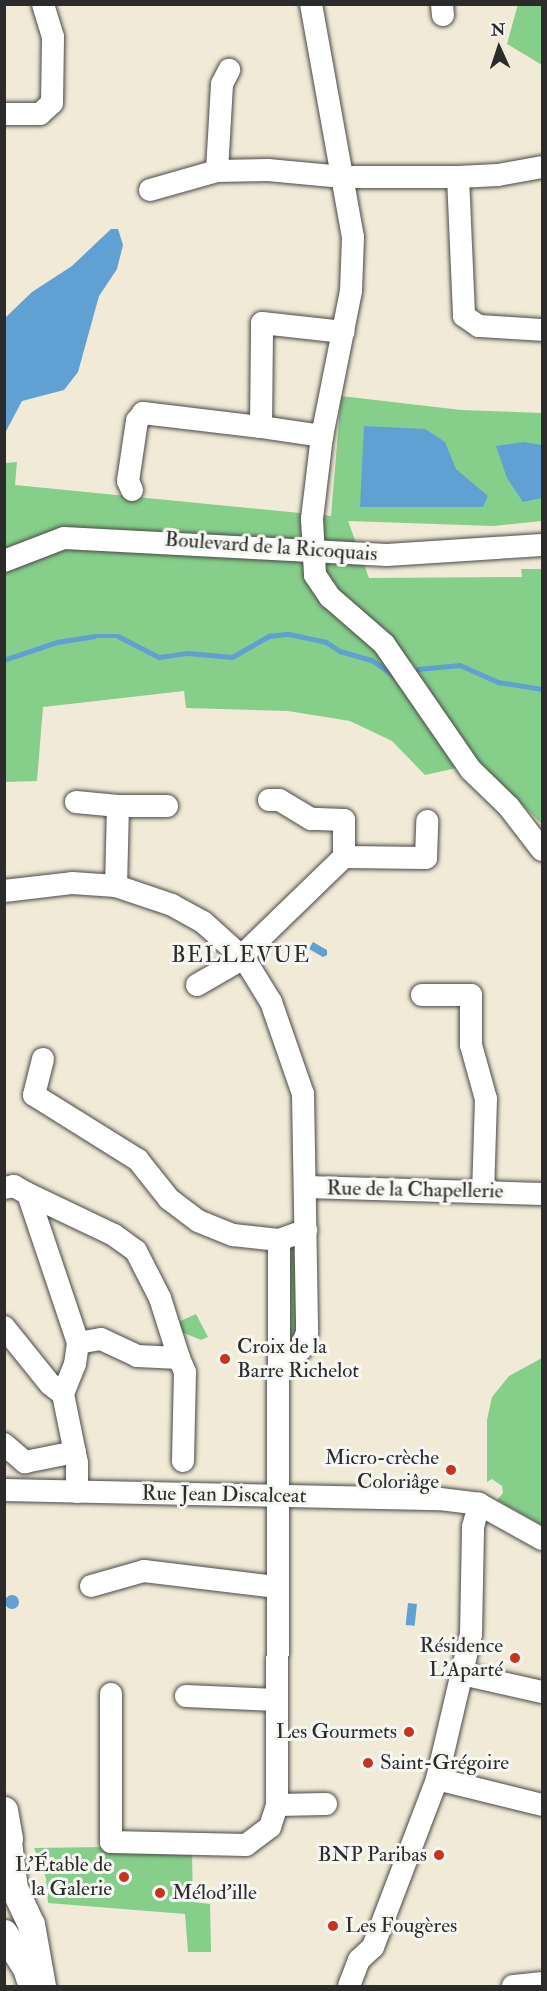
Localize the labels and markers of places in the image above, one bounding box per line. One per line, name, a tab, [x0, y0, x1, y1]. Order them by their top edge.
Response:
place label: Croix de la Barre Richelot	[237, 1334, 359, 1384]
marker: Croix de la Barre Richelot	[218, 1352, 232, 1366]
place label: Micro-crèche Coloriâge	[325, 1445, 439, 1495]
marker: Micro-crèche Coloriâge	[444, 1463, 458, 1477]
place label: Résidence L'Aparté	[420, 1633, 503, 1683]
marker: Résidence L'Aparté	[508, 1651, 522, 1665]
place label: Les Gourmets	[276, 1719, 397, 1745]
marker: Les Gourmets	[402, 1725, 416, 1739]
place label: Saint-Grégoire	[380, 1750, 509, 1776]
marker: Saint-Grégoire	[361, 1756, 375, 1770]
place label: BNP Paribas	[318, 1842, 427, 1868]
marker: BNP Paribas	[432, 1848, 446, 1862]
place label: L'Étable de la Galerie	[15, 1852, 112, 1902]
marker: L'Étable de la Galerie	[117, 1870, 131, 1884]
place label: Mélod'ille	[172, 1880, 257, 1906]
marker: Mélod'ille	[153, 1886, 167, 1900]
place label: Les Fougères	[345, 1913, 457, 1939]
marker: Les Fougères	[326, 1919, 340, 1933]

